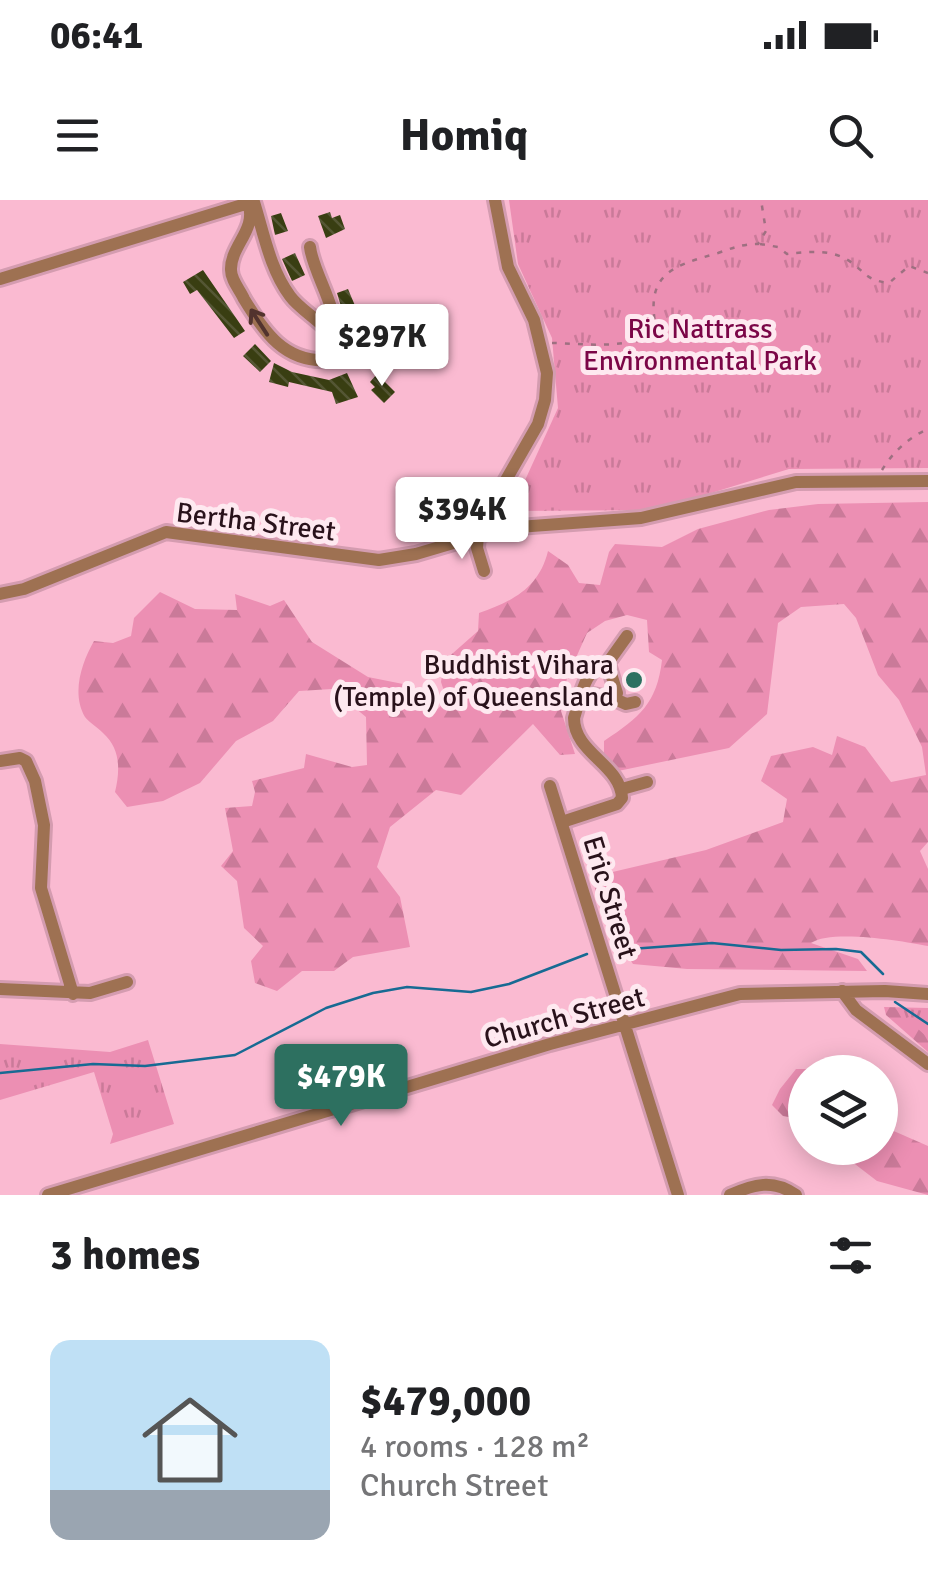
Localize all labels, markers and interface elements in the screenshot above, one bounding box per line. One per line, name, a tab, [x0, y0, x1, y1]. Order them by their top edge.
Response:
text: 06:41	[50, 12, 143, 59]
icon: menu	[50, 108, 105, 163]
text: Homiq	[400, 108, 528, 163]
icon: search	[823, 108, 878, 163]
pin: $297K	[312, 304, 452, 389]
one-way arrow	[248, 308, 269, 337]
park label: Ric Nattrass Environmental Park	[583, 312, 817, 378]
text: $297K	[338, 317, 426, 356]
pin: $394K	[392, 477, 532, 562]
text: $394K	[418, 490, 506, 529]
street label: Bertha Street	[174, 495, 338, 549]
place label: Buddhist Vihara (Temple) of Queensland	[333, 648, 614, 714]
marker: Buddhist Vihara (Temple) of Queensland	[623, 669, 645, 691]
street label: Eric Street	[575, 832, 645, 963]
street label: Church Street	[480, 980, 648, 1056]
pin: $479K	[271, 1044, 411, 1129]
map controls	[788, 1055, 898, 1165]
button: layers	[788, 1055, 898, 1165]
text: $479K	[297, 1057, 385, 1096]
icon: filters	[823, 1228, 878, 1283]
text: 3 homes	[50, 1230, 200, 1281]
text: $479,000	[360, 1376, 531, 1427]
icon: home	[130, 1380, 250, 1500]
text: 4 rooms · 128 m²	[360, 1427, 590, 1466]
text: Church Street	[360, 1466, 548, 1505]

